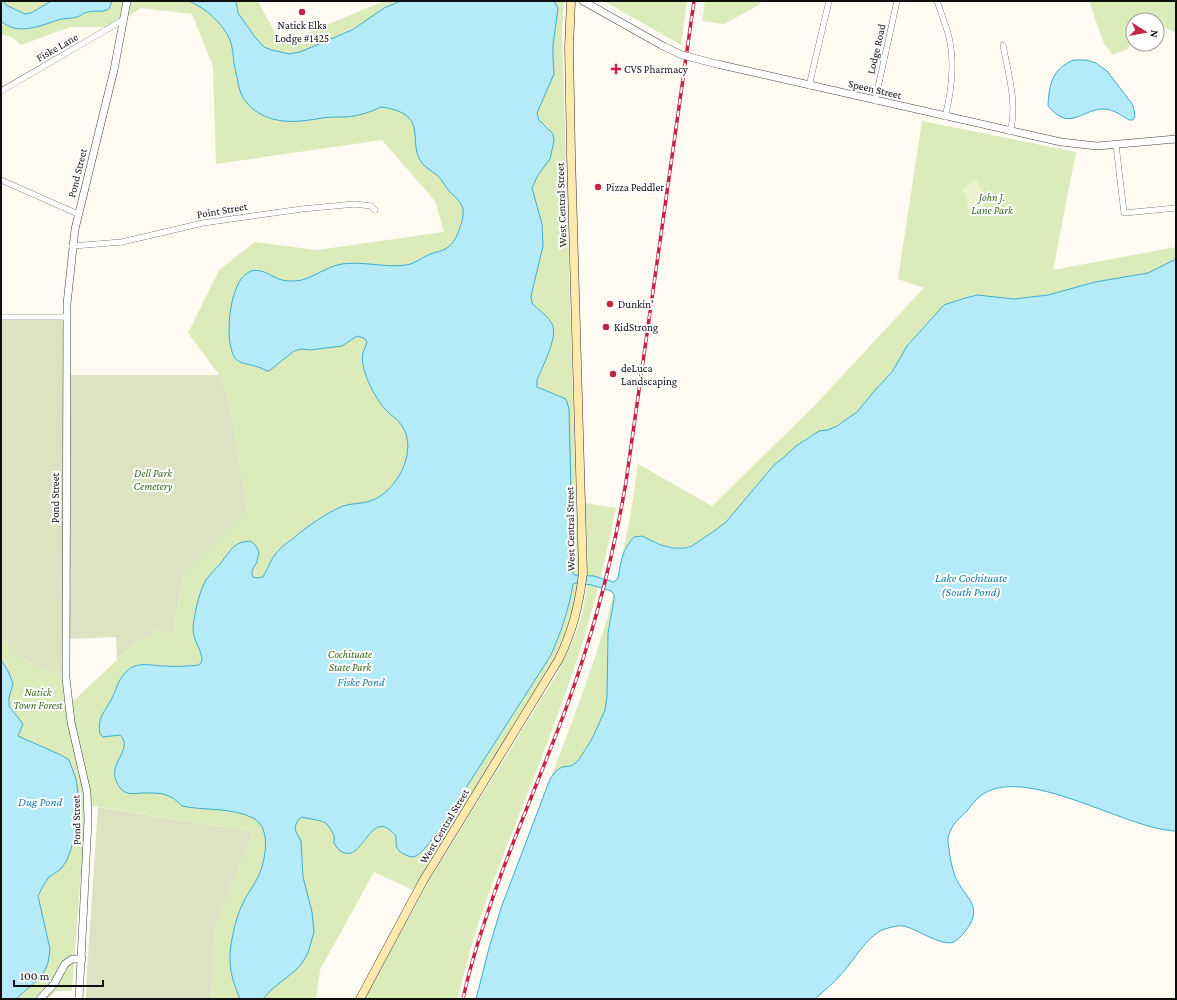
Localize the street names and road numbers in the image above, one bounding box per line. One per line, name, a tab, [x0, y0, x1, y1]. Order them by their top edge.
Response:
street label: Lodge Road	[864, 23, 889, 76]
street label: Fiske Lane	[34, 30, 80, 64]
street label: Speen Street	[847, 77, 903, 102]
street label: Pond Street	[65, 147, 89, 199]
street label: West Central Street	[554, 162, 568, 248]
street label: Point Street	[196, 200, 249, 220]
street label: Pond Street	[49, 472, 61, 523]
street label: West Central Street	[563, 486, 577, 572]
street label: West Central Street	[417, 786, 471, 865]
street label: Pond Street	[70, 794, 82, 845]

